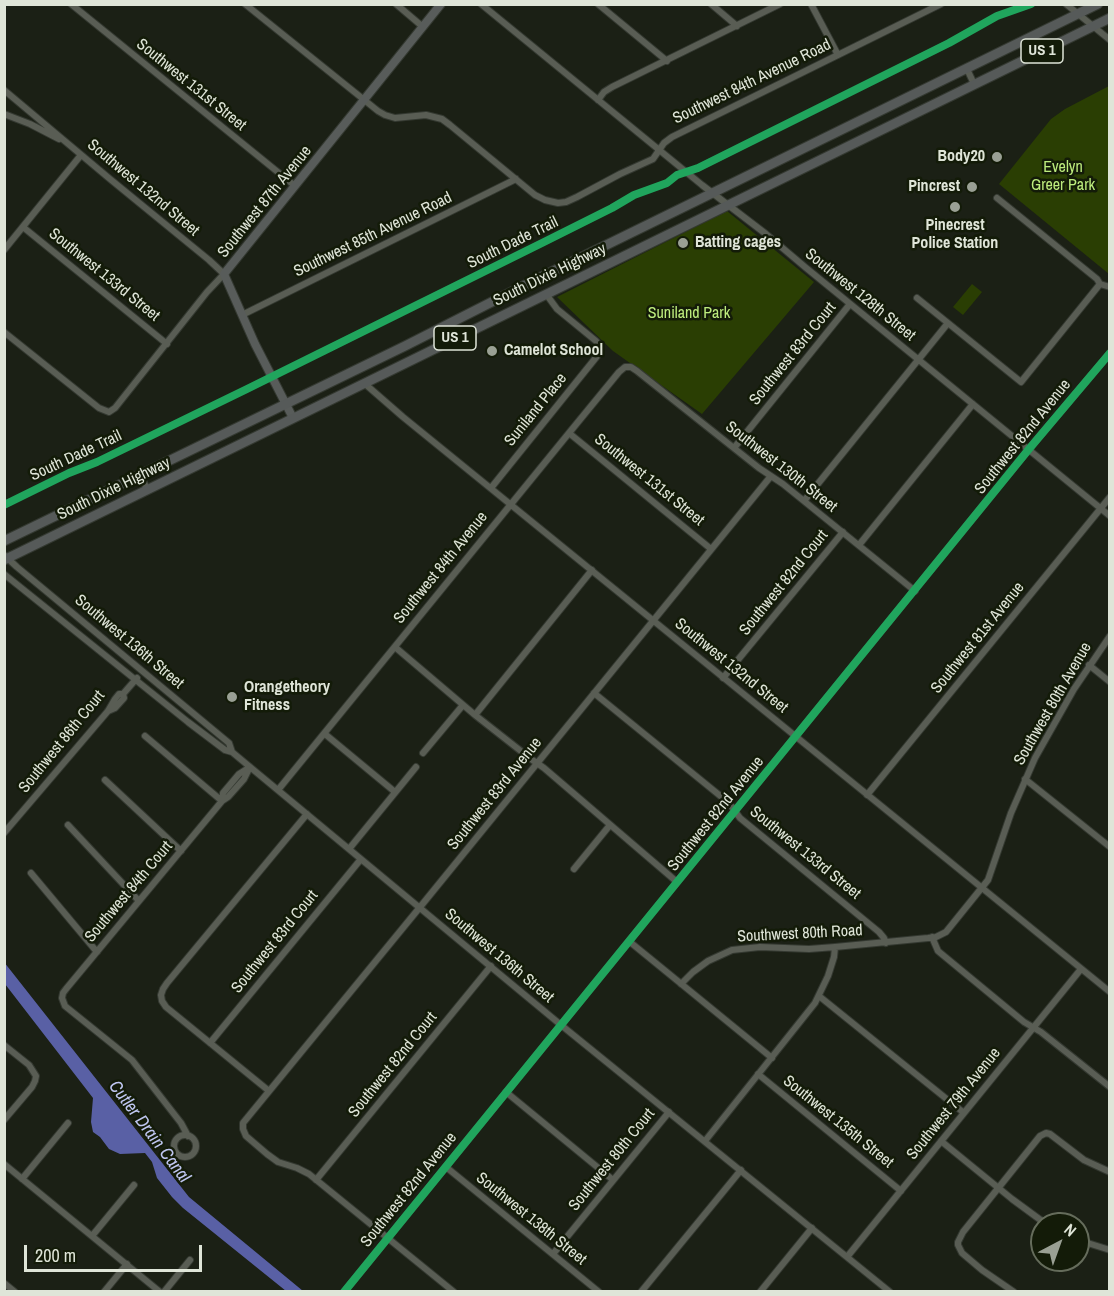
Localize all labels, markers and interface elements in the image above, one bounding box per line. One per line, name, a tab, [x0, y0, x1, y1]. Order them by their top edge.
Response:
street label: Southwest 131st Street	[132, 35, 250, 135]
street label: Southwest 84th Avenue Road	[670, 35, 834, 129]
road number: US 1	[1021, 39, 1063, 63]
street label: Southwest 132nd Street	[83, 136, 203, 240]
street label: Southwest 87th Avenue	[214, 142, 316, 262]
place label: Body20	[938, 147, 985, 167]
marker: Body20	[990, 150, 1004, 164]
park label: Evelyn Greer Park	[1031, 158, 1095, 196]
place label: Pincrest	[908, 177, 960, 197]
marker: Pincrest	[965, 180, 979, 194]
street label: Southwest 85th Avenue Road	[291, 188, 455, 282]
marker: Pinecrest Police Station	[948, 200, 962, 214]
street label: South Dade Trail	[464, 213, 562, 273]
place label: Pinecrest Police Station	[912, 216, 998, 254]
street label: Southwest 133rd Street	[45, 224, 163, 326]
place label: Batting cages	[695, 233, 781, 253]
marker: Batting cages	[676, 236, 690, 250]
street label: South Dixie Highway	[490, 239, 610, 311]
street label: Southwest 128th Street	[801, 245, 919, 345]
street label: Southwest 83rd Court	[746, 299, 840, 409]
park label: Suniland Park	[648, 304, 730, 324]
road number: US 1	[434, 326, 476, 350]
place label: Camelot School	[504, 341, 603, 361]
marker: Camelot School	[485, 344, 499, 358]
street label: Suniland Place	[501, 370, 571, 450]
street label: Southwest 82nd Avenue	[971, 376, 1075, 498]
street label: Southwest 130th Street	[721, 417, 841, 517]
street label: South Dade Trail	[27, 426, 125, 486]
street label: Southwest 131st Street	[590, 430, 708, 530]
street label: South Dixie Highway	[54, 453, 174, 525]
street label: Southwest 84th Avenue	[390, 508, 492, 628]
street label: Southwest 82nd Court	[736, 527, 832, 639]
street label: Southwest 81st Avenue	[927, 578, 1029, 698]
street label: Southwest 136th Street	[71, 591, 187, 693]
street label: Southwest 132nd Street	[671, 614, 791, 718]
street label: Southwest 80th Avenue	[1010, 639, 1096, 769]
place label: Orangetheory Fitness	[244, 678, 330, 716]
street label: Southwest 86th Court	[15, 687, 109, 797]
marker: Orangetheory Fitness	[225, 690, 239, 704]
street label: Southwest 83rd Avenue	[444, 734, 546, 854]
street label: Southwest 82nd Avenue	[664, 753, 768, 875]
street label: Southwest 133rd Street	[746, 802, 864, 904]
street label: Southwest 84th Court	[81, 838, 177, 946]
street label: Southwest 83rd Court	[228, 887, 322, 997]
street label: Southwest 136th Street	[441, 905, 557, 1007]
street label: Southwest 80th Road	[737, 921, 863, 947]
street label: Southwest 82nd Court	[345, 1009, 441, 1121]
street label: Southwest 79th Avenue	[903, 1044, 1005, 1164]
street label: Southwest 135th Street	[779, 1072, 897, 1172]
water label: Cutler Drain Canal	[104, 1077, 194, 1187]
street label: Southwest 80th Court	[565, 1105, 659, 1215]
street label: Southwest 82nd Avenue	[357, 1129, 461, 1251]
street label: Southwest 138th Street	[472, 1169, 590, 1269]
north arrow	[1030, 1212, 1090, 1272]
text: N	[1060, 1219, 1081, 1241]
scale bar	[27, 1233, 206, 1271]
text: 200 m	[35, 1243, 76, 1268]

